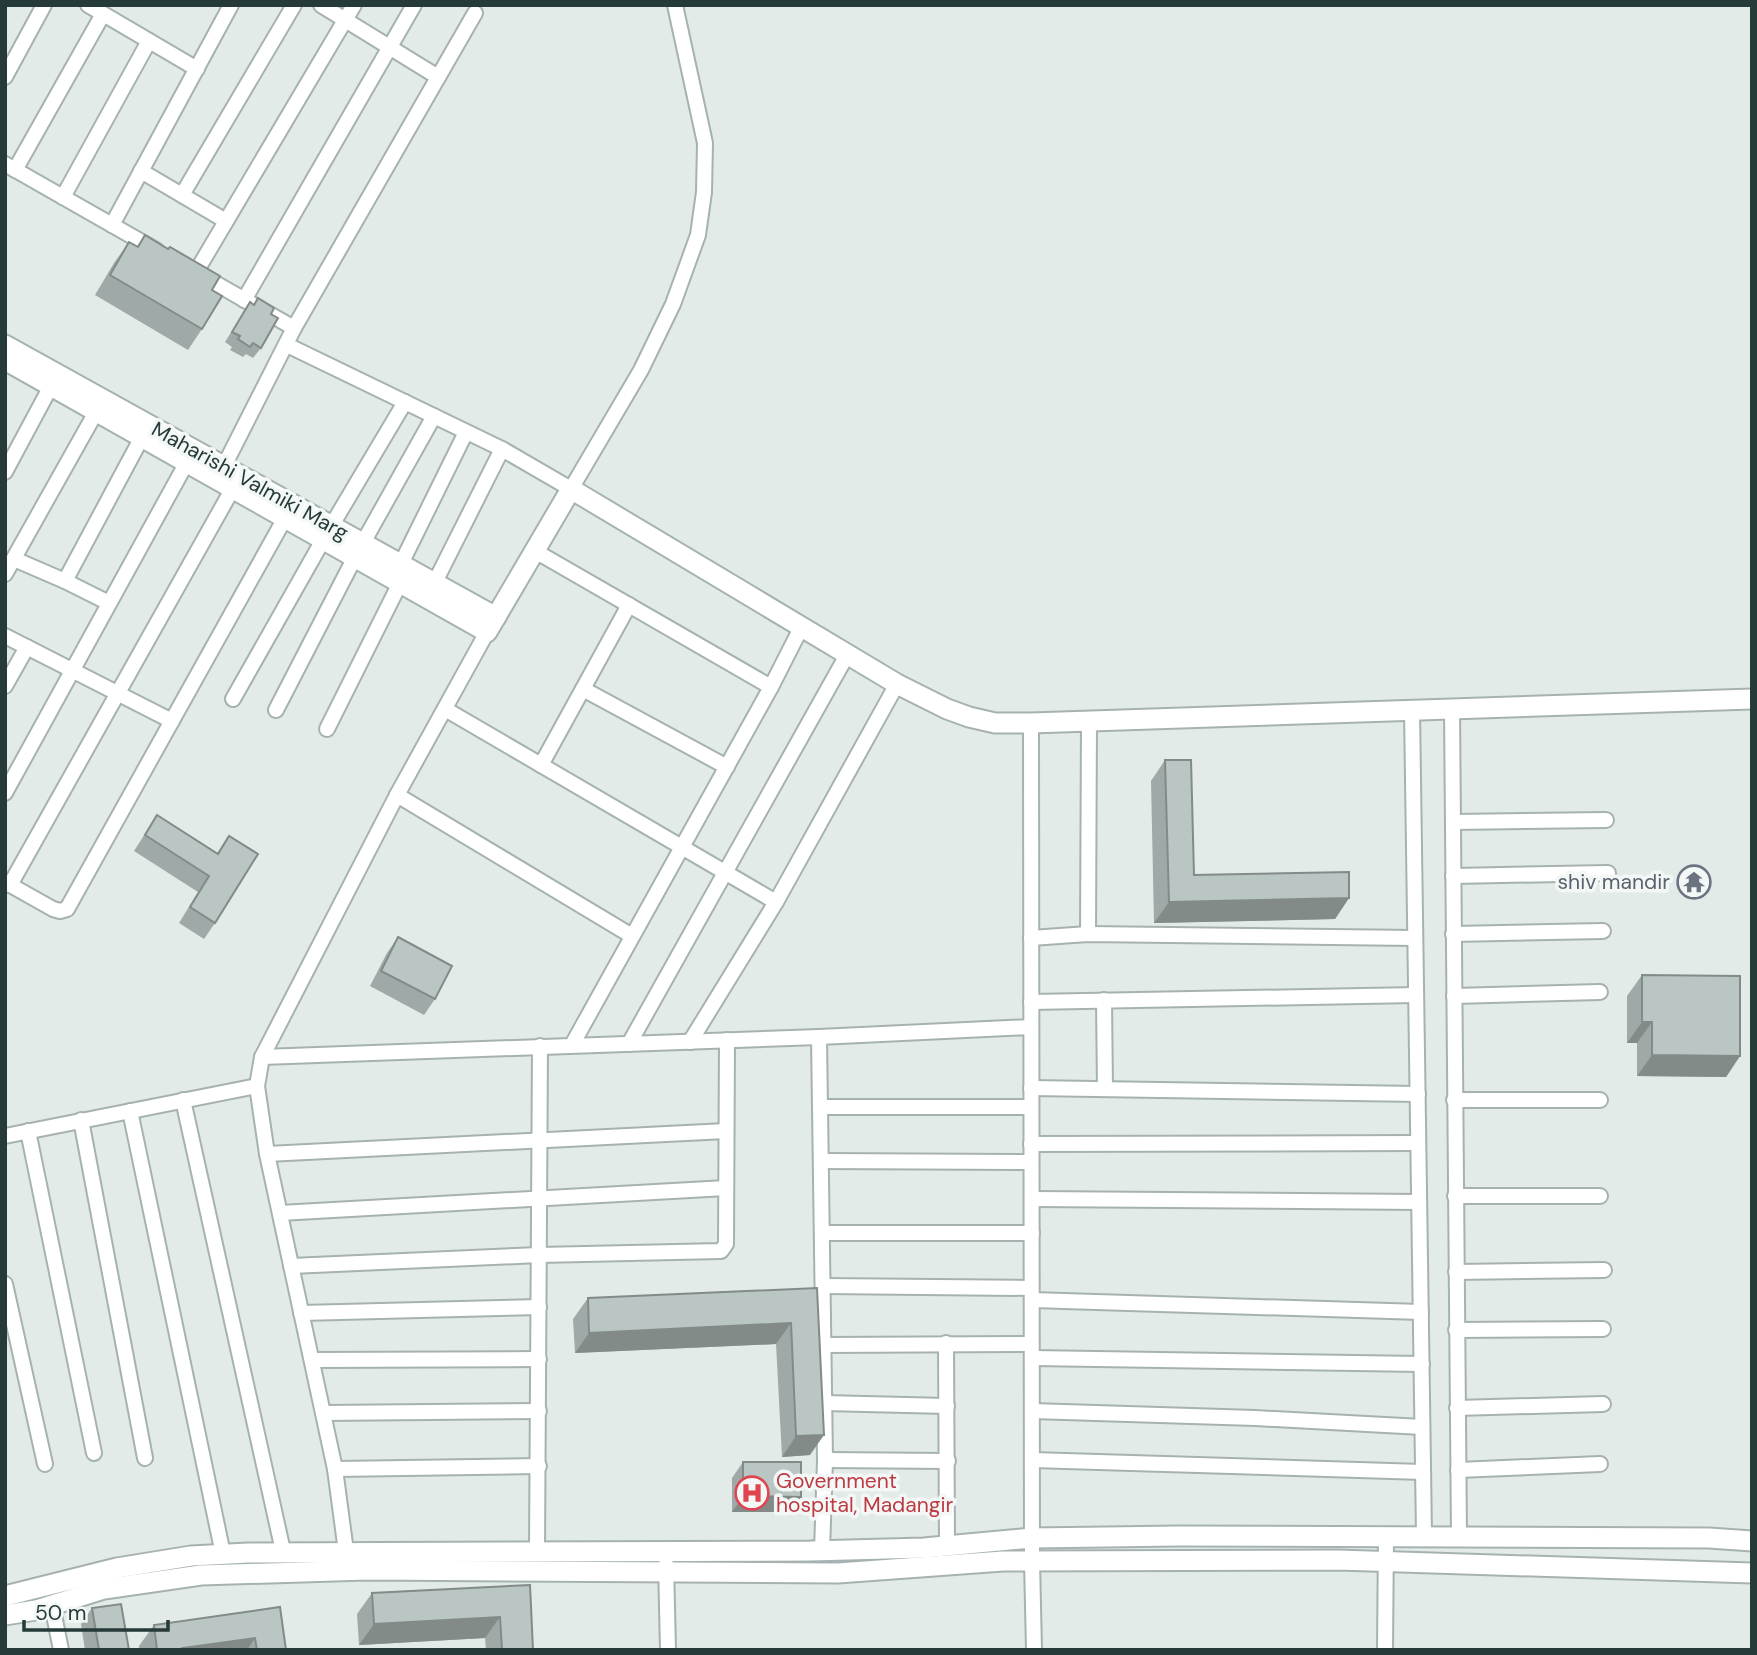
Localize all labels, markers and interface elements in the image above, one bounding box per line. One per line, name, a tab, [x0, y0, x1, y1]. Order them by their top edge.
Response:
street label: Maharishi Valmiki Marg	[147, 415, 354, 547]
temple icon: shiv mandir	[1675, 863, 1713, 901]
place label: shiv mandir	[1558, 868, 1670, 896]
place label: Government hospital, Madangir	[776, 1467, 953, 1519]
hospital icon: Government hospital, Madangir	[733, 1474, 771, 1512]
scale bar	[24, 1588, 168, 1632]
text: 50 m	[35, 1599, 86, 1627]

